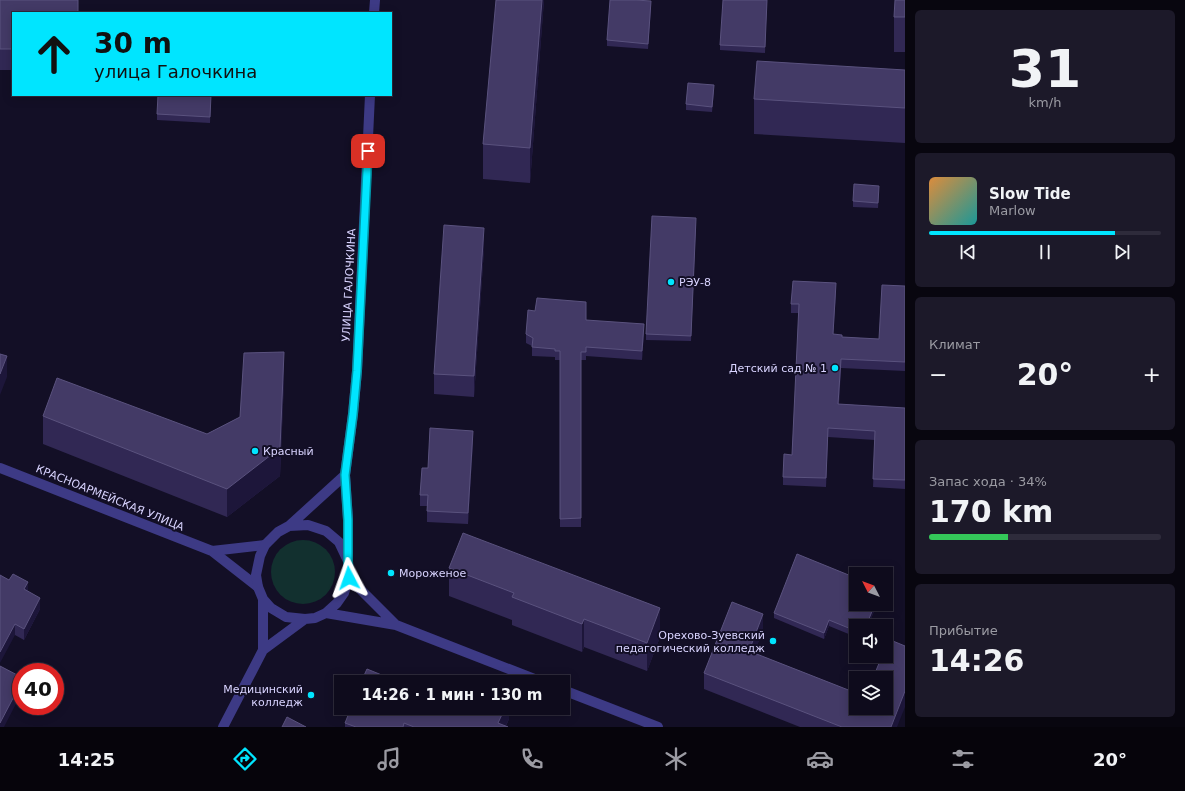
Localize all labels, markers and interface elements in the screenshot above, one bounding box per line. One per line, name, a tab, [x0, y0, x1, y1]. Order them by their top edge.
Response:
text: 30 m	[94, 27, 172, 60]
icon: ahead	[28, 28, 80, 80]
text: 31	[1009, 39, 1081, 99]
text: улица Галочкина	[94, 61, 257, 82]
text: km/h	[1029, 95, 1061, 110]
pin	[351, 134, 385, 168]
icon: arrive	[357, 140, 379, 162]
text: Slow Tide	[989, 185, 1071, 203]
text: Marlow	[989, 203, 1036, 218]
street label: УЛИЦА ГАЛОЧКИНА	[340, 228, 358, 342]
icon: previous	[957, 241, 979, 263]
icon: pause	[1034, 241, 1056, 263]
icon: next	[1111, 241, 1133, 263]
place label: РЭУ-8	[679, 276, 711, 289]
marker: РЭУ-8	[666, 277, 676, 287]
text: Климат	[929, 337, 980, 352]
text: 20°	[1017, 357, 1073, 392]
place label: Детский сад № 1	[729, 362, 827, 375]
text: −	[929, 362, 947, 387]
text: +	[1143, 362, 1161, 387]
marker: Детский сад № 1	[830, 363, 840, 373]
place label: Красный	[263, 445, 314, 458]
marker: Красный	[250, 446, 260, 456]
street label: КРАСНОАРМЕЙСКАЯ УЛИЦА	[34, 462, 187, 534]
text: Запас хода · 34%	[929, 474, 1047, 489]
text: 170 km	[929, 494, 1053, 529]
position arrow	[328, 557, 370, 599]
place label: Мороженое	[399, 567, 467, 580]
north arrow	[849, 567, 893, 611]
map controls	[849, 567, 893, 715]
marker: Мороженое	[386, 568, 396, 578]
button: sound	[849, 619, 893, 663]
text: Прибытие	[929, 623, 998, 638]
place label: Орехово-Зуевский педагогический колледж	[616, 629, 765, 655]
marker: Орехово-Зуевский педагогический колледж	[768, 636, 778, 646]
text: 14:26	[929, 643, 1025, 678]
speed limit sign: 40	[12, 663, 64, 715]
button: layers	[849, 671, 893, 715]
place label: Медицинский колледж	[223, 683, 303, 709]
text: 14:26 · 1 мин · 130 m	[362, 686, 543, 704]
marker: Медицинский колледж	[306, 690, 316, 700]
icon: directions	[231, 745, 259, 773]
icon: music	[375, 745, 403, 773]
icon: phone	[518, 745, 546, 773]
icon: climate	[662, 745, 690, 773]
icon: car	[806, 745, 834, 773]
icon: filters	[949, 745, 977, 773]
text: 14:25	[58, 749, 115, 770]
text: 20°	[1093, 749, 1127, 770]

